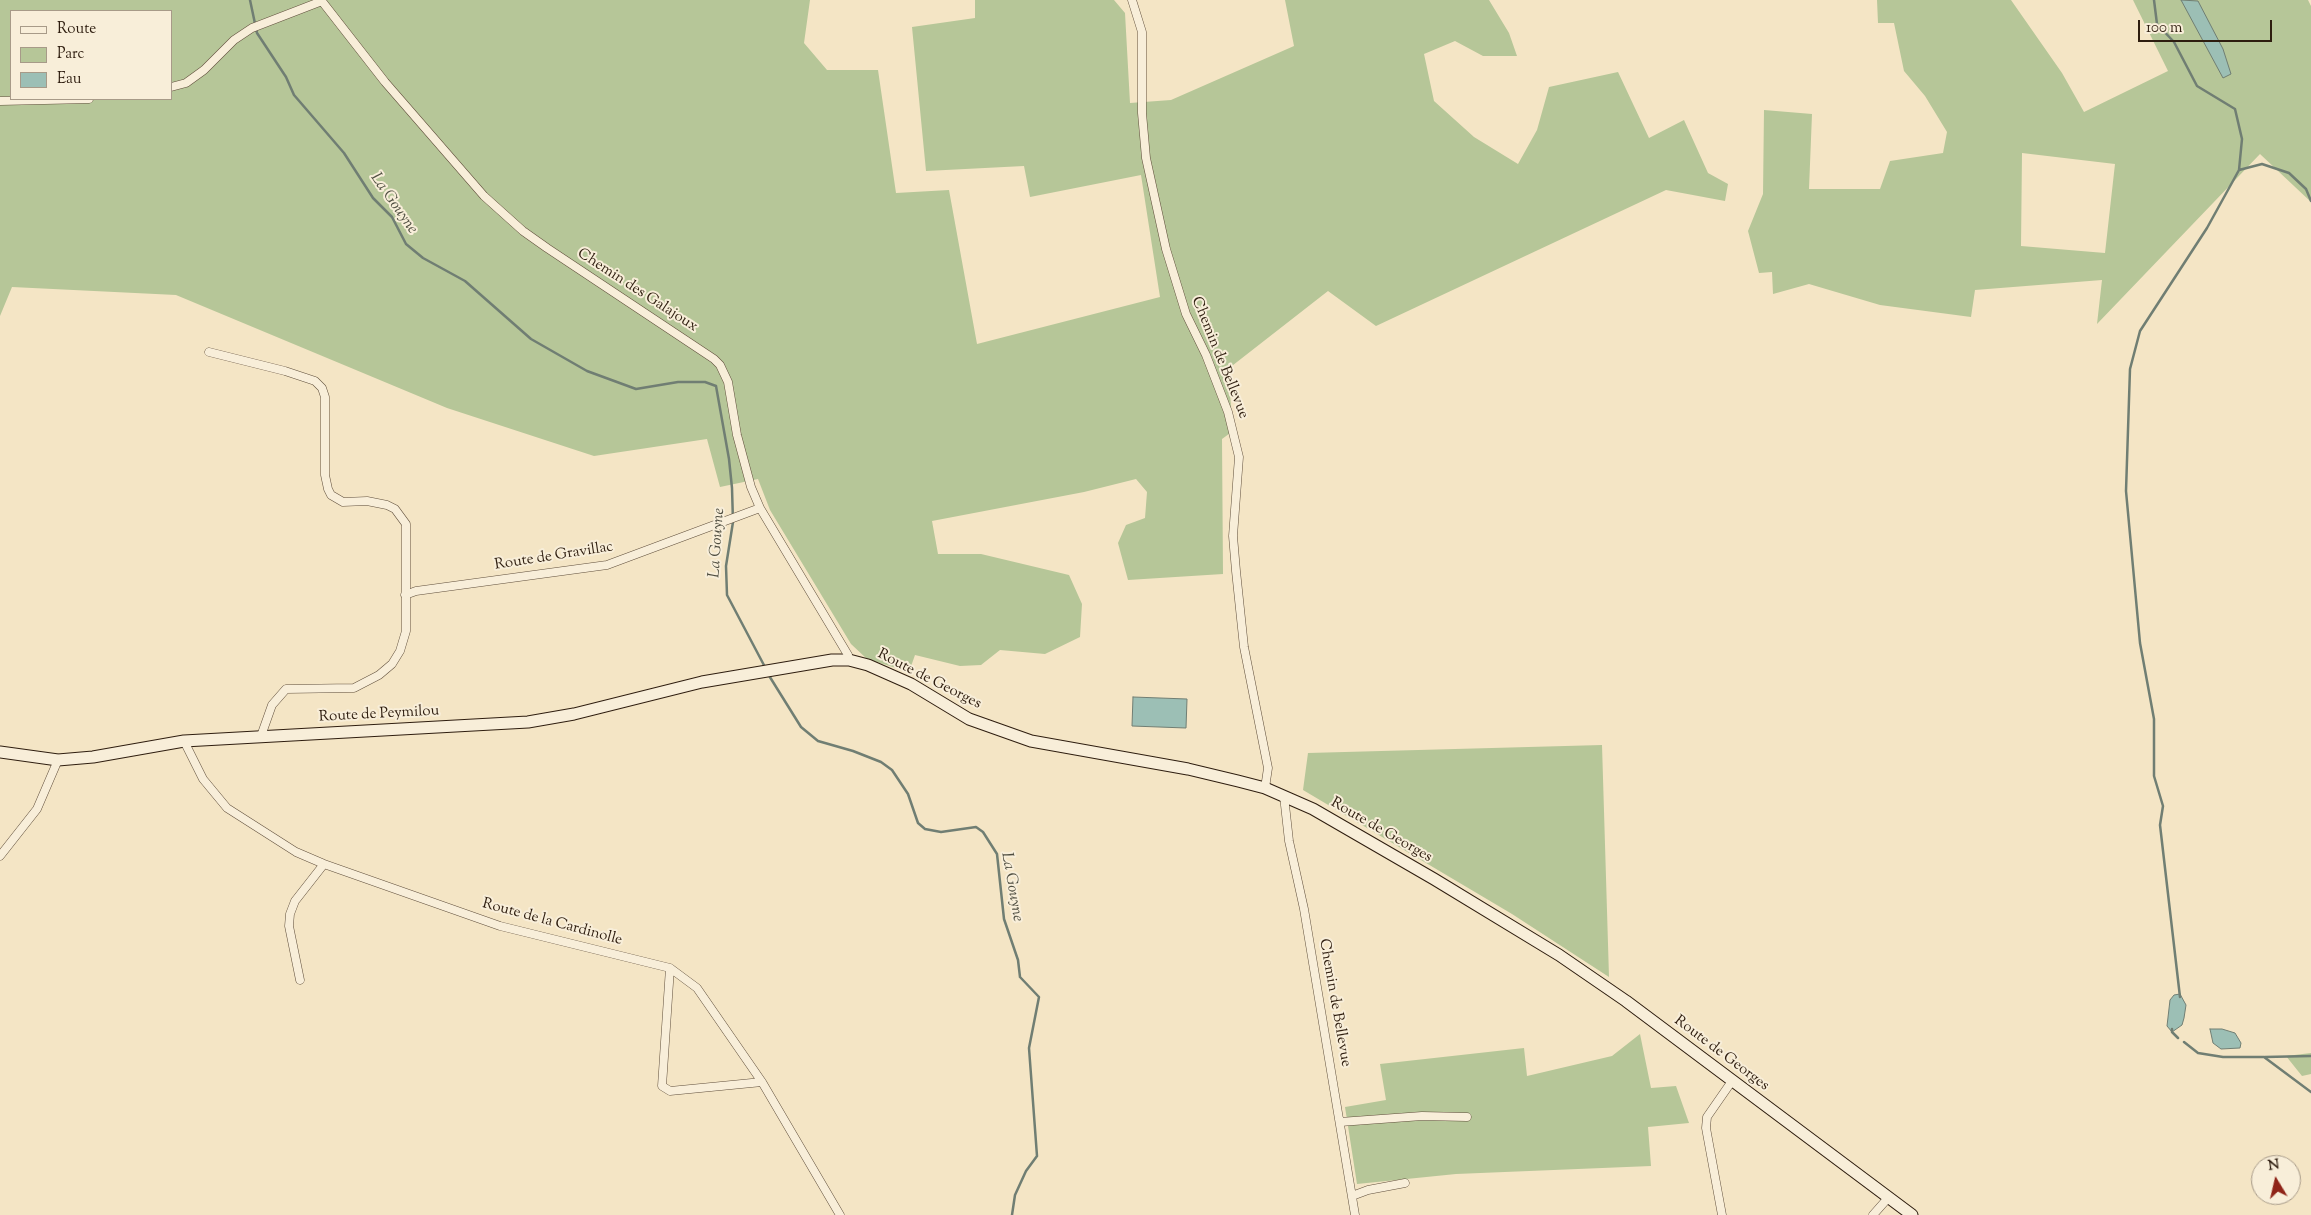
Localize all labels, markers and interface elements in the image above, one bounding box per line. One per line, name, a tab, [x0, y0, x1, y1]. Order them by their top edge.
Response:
legend	[10, 10, 172, 100]
scale bar	[2141, 10, 2275, 42]
text: 100 m	[2146, 18, 2182, 39]
text: Route	[57, 19, 96, 40]
text: Parc	[57, 44, 84, 65]
text: Eau	[57, 69, 81, 90]
water label: La Gouyne	[365, 170, 421, 238]
street label: Chemin des Galajoux	[573, 245, 701, 337]
street label: Chemin de Bellevue	[1186, 294, 1252, 422]
water label: La Gouyne	[706, 507, 730, 579]
street label: Route de Gravillac	[494, 539, 614, 575]
street label: Route de Georges	[874, 646, 984, 714]
street label: Route de Peymilou	[318, 703, 440, 727]
street label: Route de Georges	[1327, 795, 1435, 867]
water label: La Gouyne	[995, 851, 1027, 923]
street label: Route de la Cardinolle	[480, 896, 624, 950]
street label: Chemin de Bellevue	[1314, 938, 1354, 1068]
street label: Route de Georges	[1670, 1012, 1772, 1096]
north arrow	[2251, 1155, 2301, 1205]
text: N	[2267, 1155, 2281, 1177]

